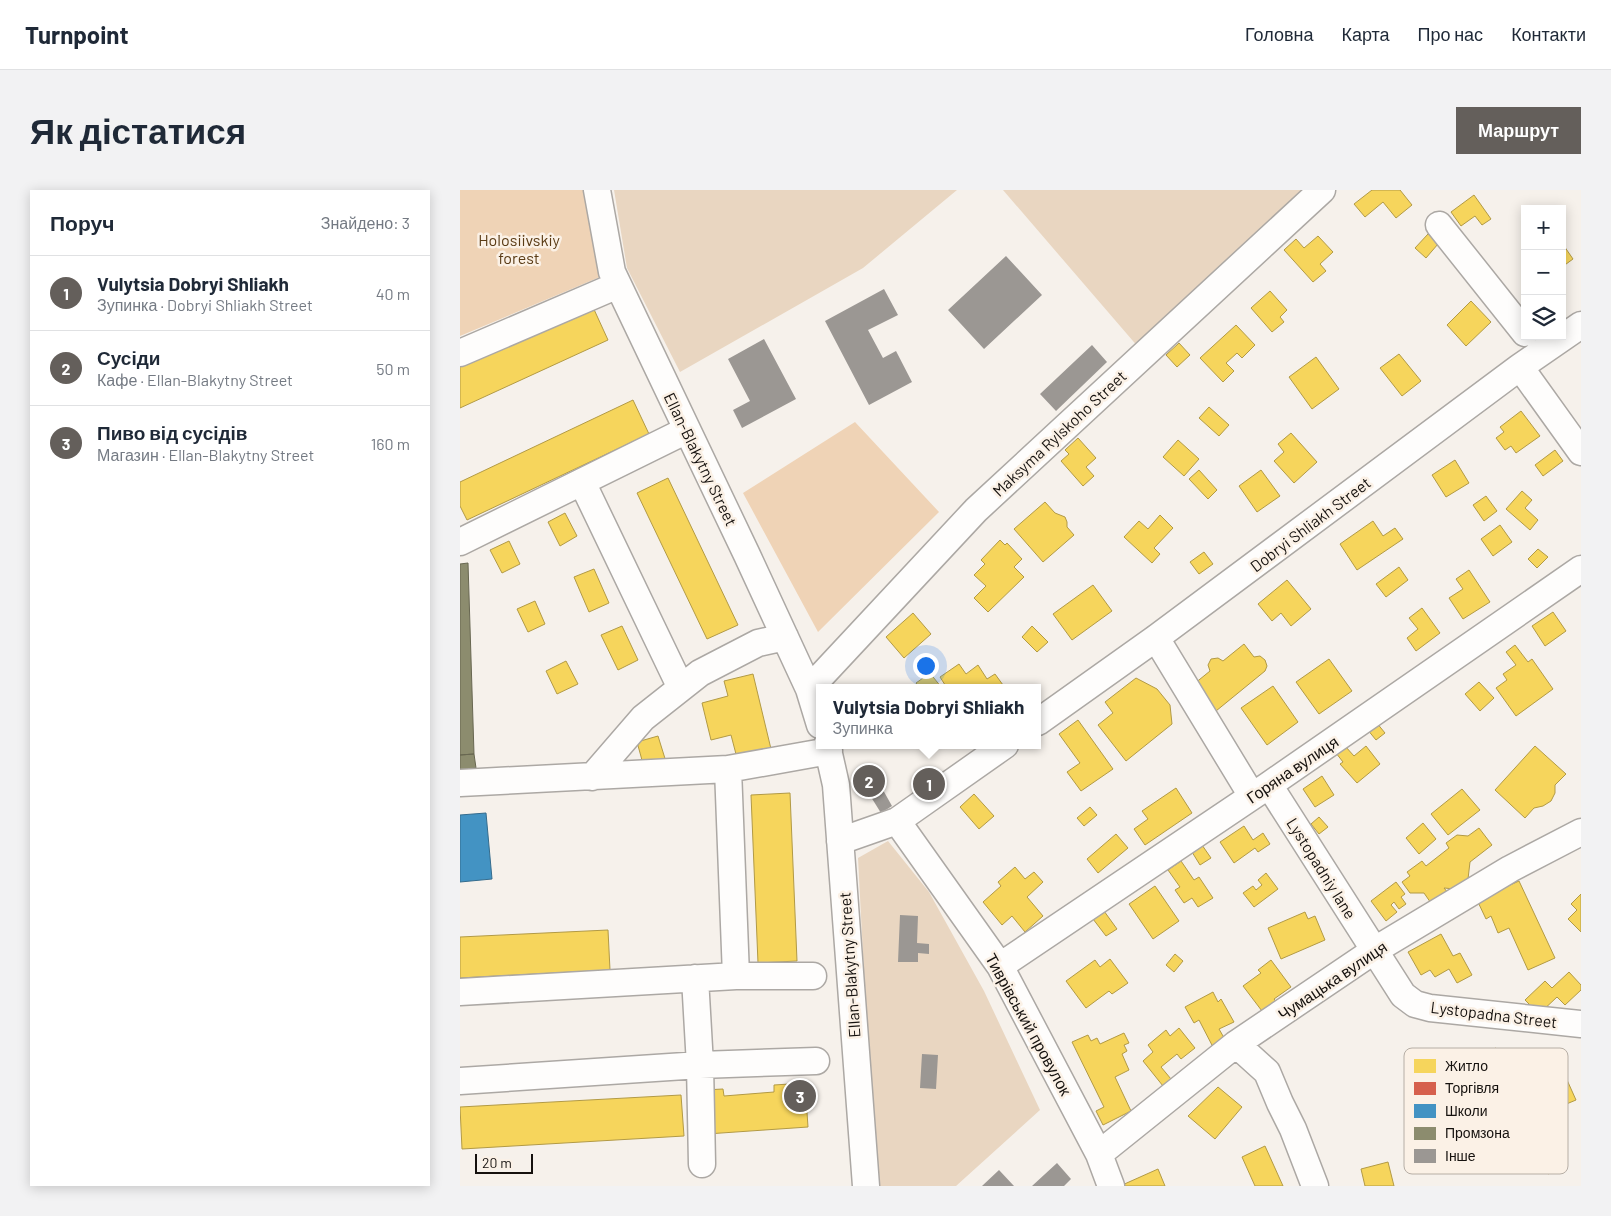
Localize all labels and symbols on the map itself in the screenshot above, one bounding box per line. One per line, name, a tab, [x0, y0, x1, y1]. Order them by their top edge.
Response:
park label: Holosiivskiy forest	[478, 230, 560, 267]
street label: Maksyma Rylskoho Street	[988, 366, 1130, 500]
street label: Ellan-Blakytny Street	[660, 389, 742, 529]
street label: Dobryi Shliakh Street	[1246, 473, 1374, 575]
your location	[913, 653, 939, 679]
street label: Горяна вулиця	[1242, 731, 1342, 807]
pin: 2	[853, 762, 885, 800]
pin: 1	[913, 765, 945, 803]
street label: Lystopadniy lane	[1283, 814, 1361, 922]
street label: Ellan-Blakytny Street	[834, 892, 864, 1038]
street label: Чумацька вулиця	[1274, 937, 1390, 1023]
street label: Тиврівський провулок	[982, 950, 1076, 1099]
street label: Lystopadna Street	[1430, 997, 1558, 1031]
legend	[1404, 1048, 1568, 1174]
text: Житло	[1445, 1057, 1488, 1074]
pin: 3	[784, 1077, 816, 1115]
text: Торгівля	[1445, 1079, 1499, 1096]
text: Школи	[1445, 1102, 1488, 1119]
text: Промзона	[1445, 1124, 1510, 1141]
text: Інше	[1445, 1147, 1476, 1164]
scale bar	[475, 1151, 532, 1174]

